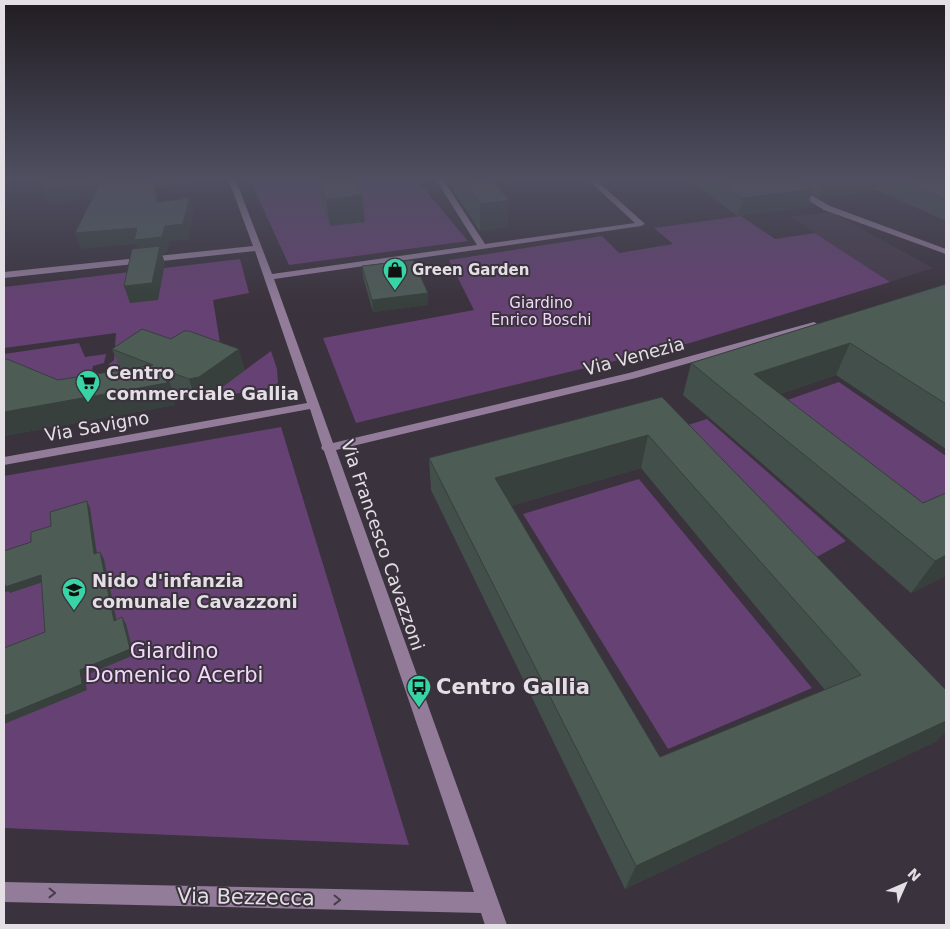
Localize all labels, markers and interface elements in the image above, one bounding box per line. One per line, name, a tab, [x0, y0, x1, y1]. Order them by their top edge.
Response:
shop icon: Green Garden	[382, 257, 408, 291]
place label: Green Garden	[412, 261, 529, 279]
park label: Giardino Enrico Boschi	[491, 294, 591, 329]
street label: Via Venezia	[581, 332, 687, 380]
place label: Centro commerciale Gallia	[106, 362, 299, 404]
supermarket icon: Centro commerciale Gallia	[75, 369, 101, 403]
street label: Via Savigno	[43, 406, 151, 446]
street label: Via Francesco Cavazzoni	[337, 437, 429, 653]
place label: Nido d'infanzia comunale Cavazzoni	[92, 570, 298, 612]
school or university icon: Nido d'infanzia comunale Cavazzoni	[61, 577, 87, 611]
park label: Giardino Domenico Acerbi	[85, 639, 263, 687]
bus stop icon: Centro Gallia	[406, 674, 432, 708]
place label: Centro Gallia	[436, 675, 590, 699]
north arrow	[880, 859, 930, 909]
text: N	[904, 865, 924, 885]
street label: Via Bezzecca	[177, 884, 315, 910]
one-way arrow	[49, 888, 57, 898]
one-way arrow	[334, 894, 342, 905]

